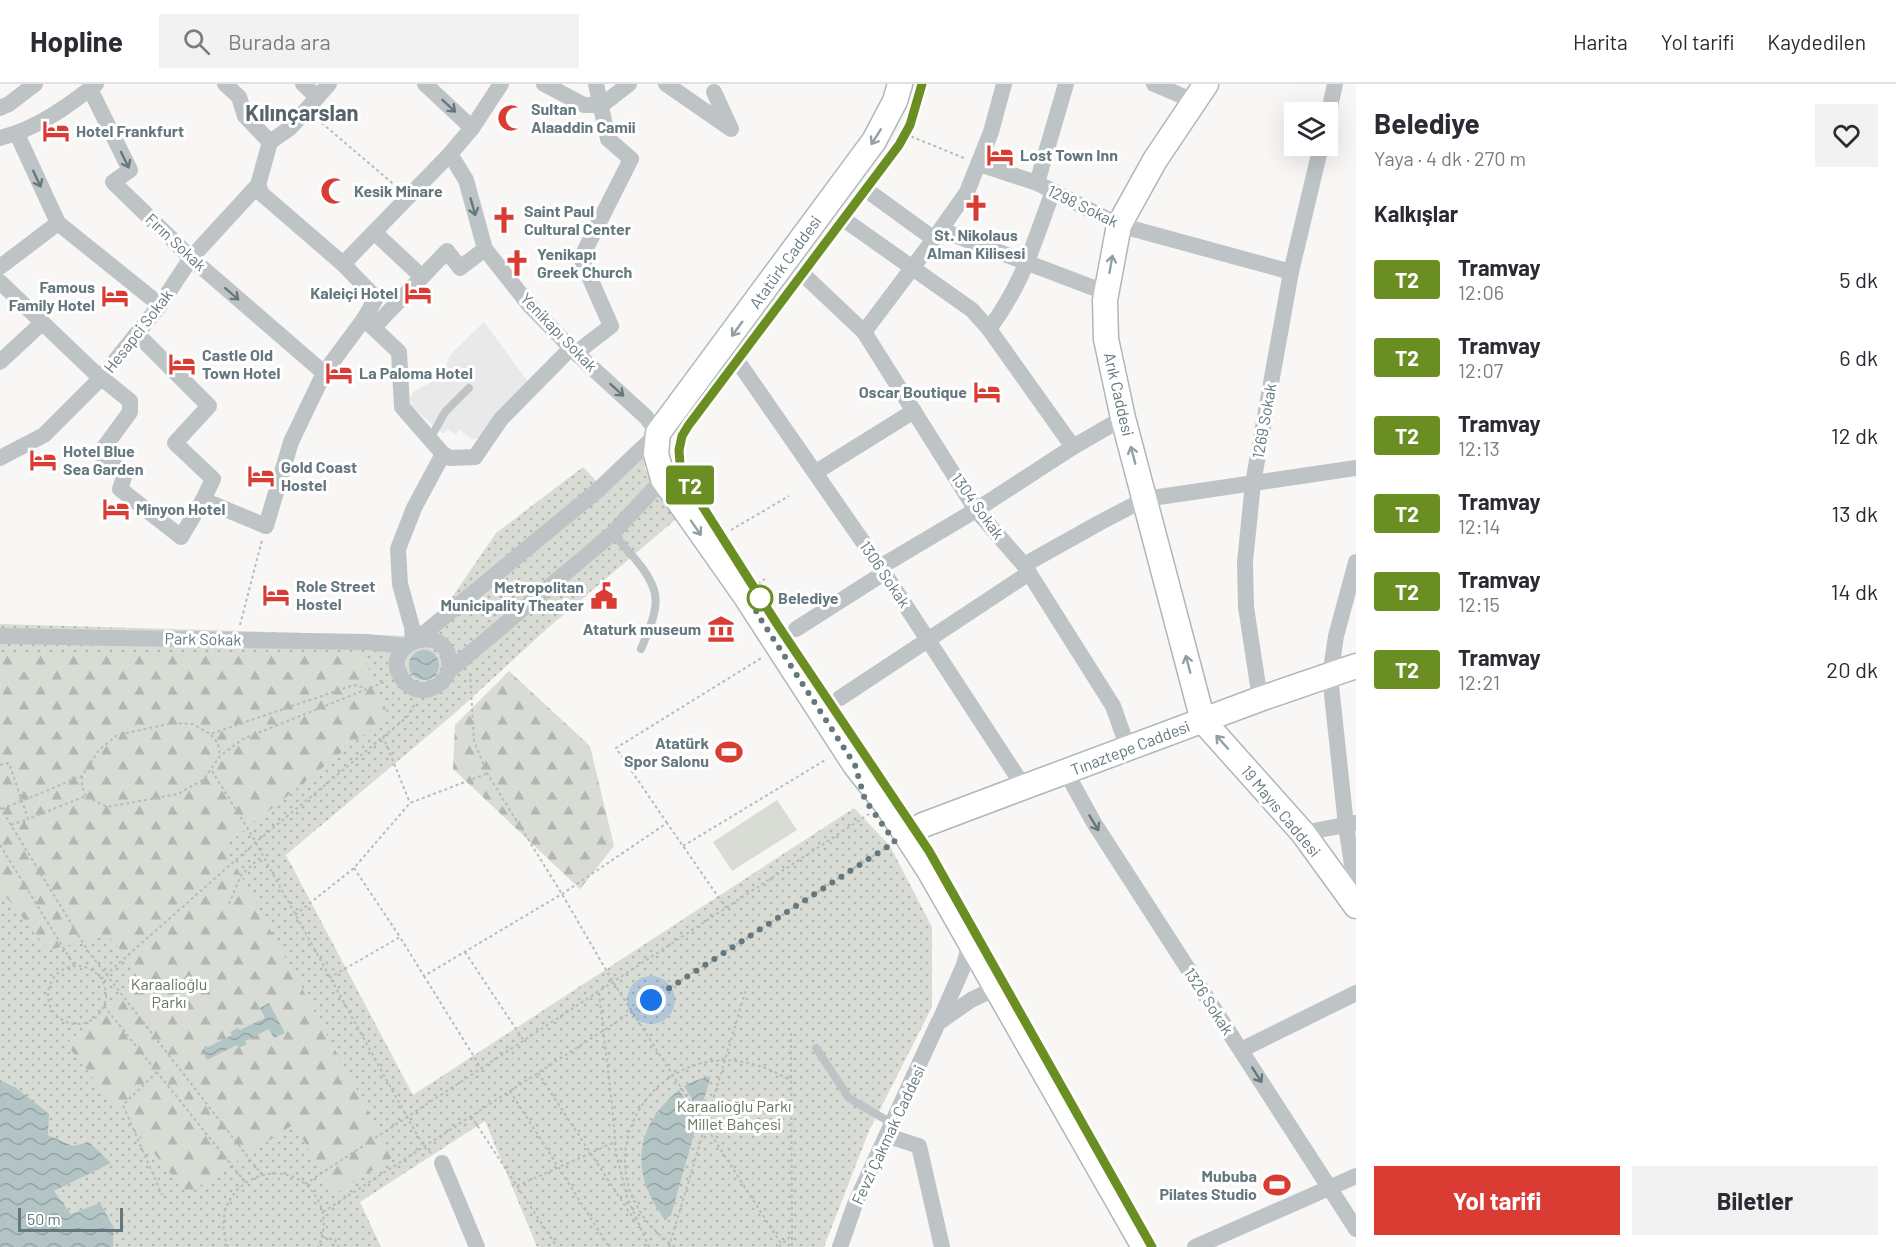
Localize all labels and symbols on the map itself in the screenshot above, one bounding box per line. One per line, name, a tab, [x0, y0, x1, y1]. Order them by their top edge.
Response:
district label: Kılınçarslan	[245, 99, 359, 125]
one-way arrow	[441, 99, 456, 113]
place label: Sultan Alaaddin Camii	[531, 99, 636, 136]
mosque icon: Sultan Alaaddin Camii	[496, 103, 526, 133]
hotel icon: Hotel Frankfurt	[41, 116, 71, 146]
place label: Hotel Frankfurt	[76, 121, 184, 140]
one-way arrow	[869, 128, 881, 145]
hotel icon: Lost Town Inn	[985, 140, 1015, 170]
place label: Lost Town Inn	[1020, 145, 1118, 164]
one-way arrow	[120, 151, 131, 169]
one-way arrow	[32, 169, 44, 187]
mosque icon: Kesik Minare	[319, 176, 349, 206]
street label: 1298 Sokak	[1045, 180, 1122, 231]
place label: Kesik Minare	[354, 181, 443, 200]
church icon: St. Nikolaus Alman Kilisesi	[961, 193, 991, 223]
one-way arrow	[468, 197, 480, 216]
place label: Saint Paul Cultural Center	[524, 201, 631, 238]
church icon: Saint Paul Cultural Center	[489, 205, 519, 235]
street label: Fırın Sokak	[142, 209, 210, 274]
street label: Atatürk Caddesi	[745, 212, 825, 312]
place label: St. Nikolaus Alman Kilisesi	[927, 225, 1025, 262]
place label: Yenikapı Greek Church	[537, 244, 632, 281]
church icon: Yenikapı Greek Church	[502, 248, 532, 278]
one-way arrow	[1106, 254, 1117, 274]
place label: Famous Family Hotel	[9, 277, 95, 314]
hotel icon: Kaleiçi Hotel	[403, 278, 433, 308]
hotel icon: Famous Family Hotel	[100, 281, 130, 311]
place label: Kaleiçi Hotel	[310, 283, 398, 302]
street label: Hesapci Sokak	[99, 285, 176, 376]
one-way arrow	[224, 287, 239, 301]
street label: Yenikapı Sokak	[517, 288, 602, 375]
one-way arrow	[730, 320, 743, 336]
place label: Castle Old Town Hotel	[202, 345, 280, 382]
hotel icon: Castle Old Town Hotel	[167, 349, 197, 379]
street label: Arık Caddesi	[1101, 350, 1138, 437]
hotel icon: La Paloma Hotel	[324, 358, 354, 388]
place label: La Paloma Hotel	[359, 363, 473, 382]
hotel icon: Oscar Boutique	[972, 377, 1002, 407]
place label: Oscar Boutique	[859, 382, 967, 401]
street label: 1269 Sokak	[1248, 382, 1279, 460]
one-way arrow	[609, 383, 624, 397]
place label: Hotel Blue Sea Garden	[63, 441, 143, 478]
hotel icon: Hotel Blue Sea Garden	[28, 445, 58, 475]
one-way arrow	[1127, 446, 1139, 465]
place label: Gold Coast Hostel	[281, 457, 357, 494]
hotel icon: Gold Coast Hostel	[246, 461, 276, 491]
line badge: T2	[663, 466, 717, 504]
street label: 1304 Sokak	[948, 469, 1009, 542]
hotel icon: Minyon Hotel	[101, 494, 131, 524]
place label: Minyon Hotel	[136, 499, 225, 518]
one-way arrow	[690, 519, 702, 535]
street label: 1306 Sokak	[856, 537, 915, 611]
place label: Role Street Hostel	[296, 576, 375, 613]
place label: Metropolitan Municipality Theater	[441, 577, 584, 614]
hotel icon: Role Street Hostel	[261, 580, 291, 610]
public building icon: Metropolitan Municipality Theater	[589, 581, 619, 611]
marker: Belediye	[747, 585, 773, 611]
place label: Belediye	[778, 588, 839, 607]
museum icon: Ataturk museum	[706, 614, 736, 644]
place label: Ataturk museum	[583, 619, 701, 638]
street label: Park Sokak	[164, 628, 242, 649]
one-way arrow	[1181, 655, 1193, 674]
street label: Tınaztepe Caddesi	[1068, 716, 1192, 779]
place label: Atatürk Spor Salonu	[624, 733, 709, 770]
one-way arrow	[1215, 735, 1229, 750]
sports icon: Atatürk Spor Salonu	[714, 737, 744, 767]
street label: 19 Mayıs Caddesi	[1238, 761, 1325, 860]
one-way arrow	[1089, 814, 1101, 831]
street label: 1326 Sokak	[1181, 964, 1238, 1038]
park label: Karaalioğlu Parkı	[131, 974, 207, 1011]
your location	[636, 985, 666, 1015]
street label: Fevzi Çakmak Caddesi	[847, 1062, 928, 1207]
one-way arrow	[1252, 1066, 1264, 1083]
park label: Karaalioğlu Parkı Millet Bahçesi	[677, 1096, 791, 1133]
place label: Mububa Pilates Studio	[1160, 1166, 1257, 1203]
sports icon: Mububa Pilates Studio	[1262, 1170, 1292, 1200]
scale bar	[18, 1205, 123, 1232]

